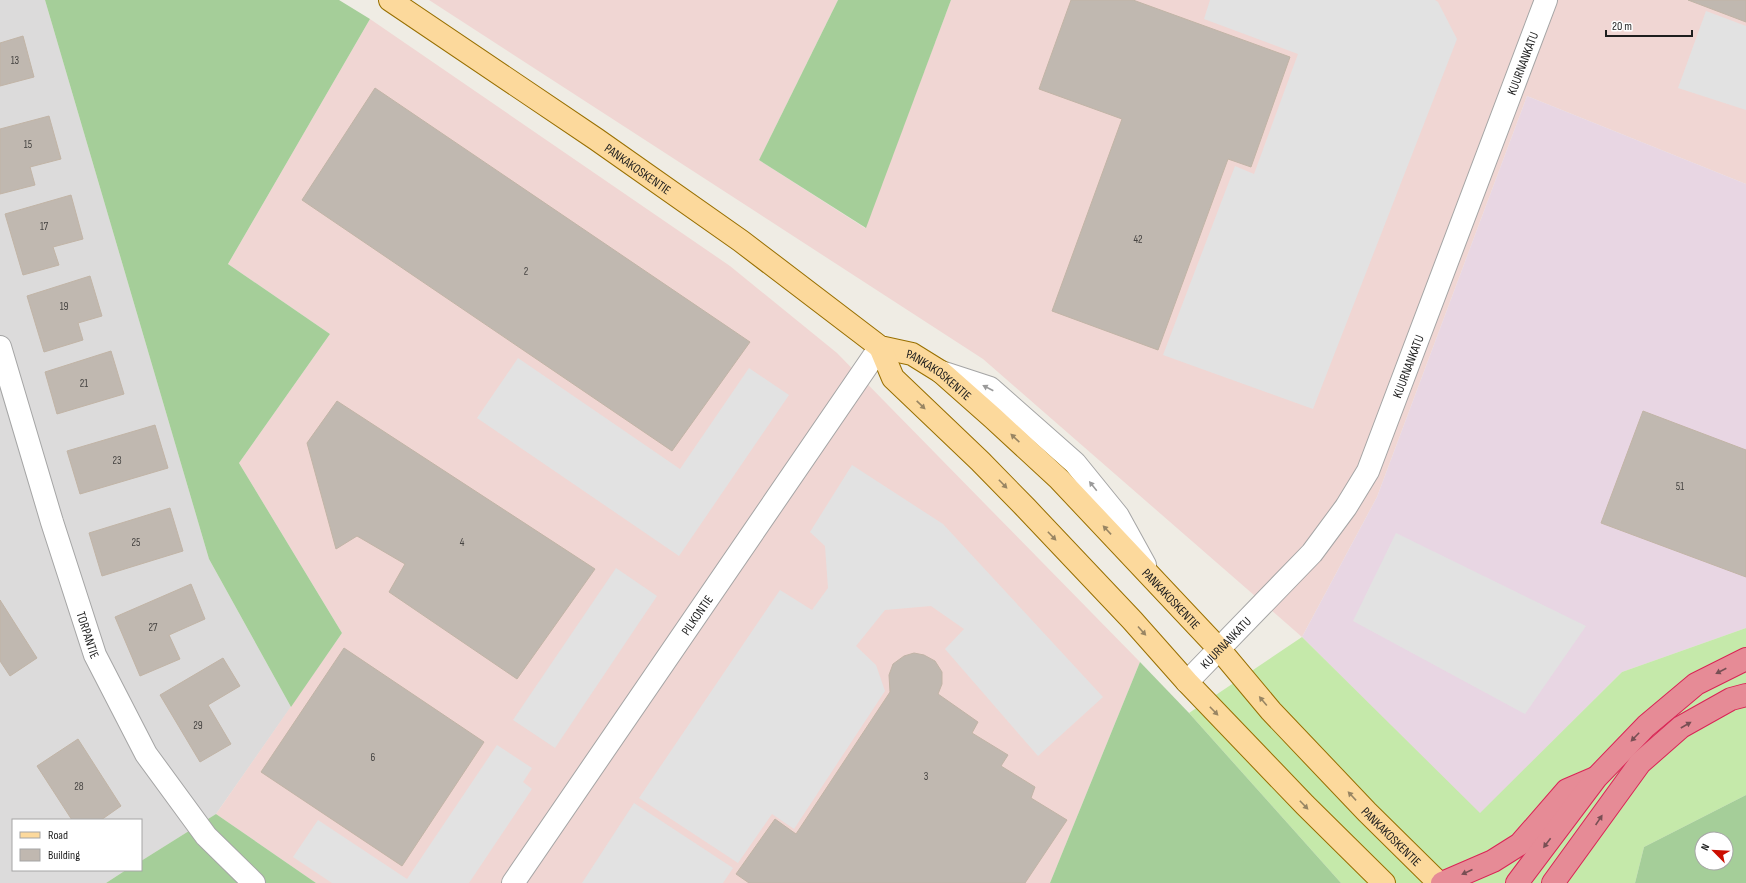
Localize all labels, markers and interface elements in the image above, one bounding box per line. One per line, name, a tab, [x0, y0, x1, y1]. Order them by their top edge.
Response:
scale bar	[1606, 12, 1692, 38]
text: 20 m	[1612, 19, 1632, 34]
street label: KUURNANKATU	[1504, 30, 1542, 97]
house number: 13	[11, 54, 20, 67]
house number: 15	[24, 138, 32, 151]
street label: PANKAKOSKENTIE	[601, 141, 674, 198]
house number: 17	[40, 220, 49, 233]
house number: 42	[1133, 233, 1143, 246]
house number: 2	[524, 265, 529, 278]
house number: 19	[60, 300, 68, 313]
street label: KUURNANKATU	[1389, 333, 1428, 400]
street label: PANKAKOSKENTIE	[905, 346, 974, 404]
house number: 21	[80, 377, 88, 390]
one-way arrow	[982, 385, 994, 391]
one-way arrow	[916, 400, 926, 410]
one-way arrow	[1010, 433, 1020, 443]
house number: 23	[112, 454, 122, 467]
one-way arrow	[998, 479, 1008, 489]
one-way arrow	[1089, 480, 1098, 491]
house number: 51	[1676, 480, 1684, 493]
one-way arrow	[1102, 525, 1112, 535]
one-way arrow	[1048, 531, 1057, 541]
house number: 25	[132, 536, 140, 549]
house number: 4	[460, 536, 465, 549]
street label: PANKAKOSKENTIE	[1138, 565, 1203, 633]
street label: PILKONTIE	[678, 592, 717, 638]
street label: TORPANTIE	[72, 610, 102, 662]
street label: KUURNANKATU	[1197, 614, 1255, 673]
house number: 27	[149, 621, 158, 634]
one-way arrow	[1137, 626, 1146, 636]
one-way arrow	[1715, 668, 1727, 675]
one-way arrow	[1259, 696, 1268, 707]
one-way arrow	[1210, 705, 1219, 716]
house number: 29	[193, 719, 203, 732]
one-way arrow	[1680, 721, 1692, 728]
one-way arrow	[1630, 732, 1640, 742]
house number: 6	[371, 751, 376, 764]
house number: 3	[924, 770, 929, 783]
house number: 28	[74, 780, 84, 793]
one-way arrow	[1347, 791, 1357, 801]
one-way arrow	[1299, 800, 1309, 810]
street label: PANKAKOSKENTIE	[1357, 804, 1424, 870]
one-way arrow	[1595, 814, 1602, 826]
legend	[12, 819, 142, 871]
text: Road	[48, 828, 68, 843]
north arrow	[1694, 831, 1734, 871]
one-way arrow	[1543, 837, 1551, 848]
text: N	[1698, 842, 1713, 852]
text: Building	[48, 848, 80, 863]
one-way arrow	[1461, 869, 1473, 875]

